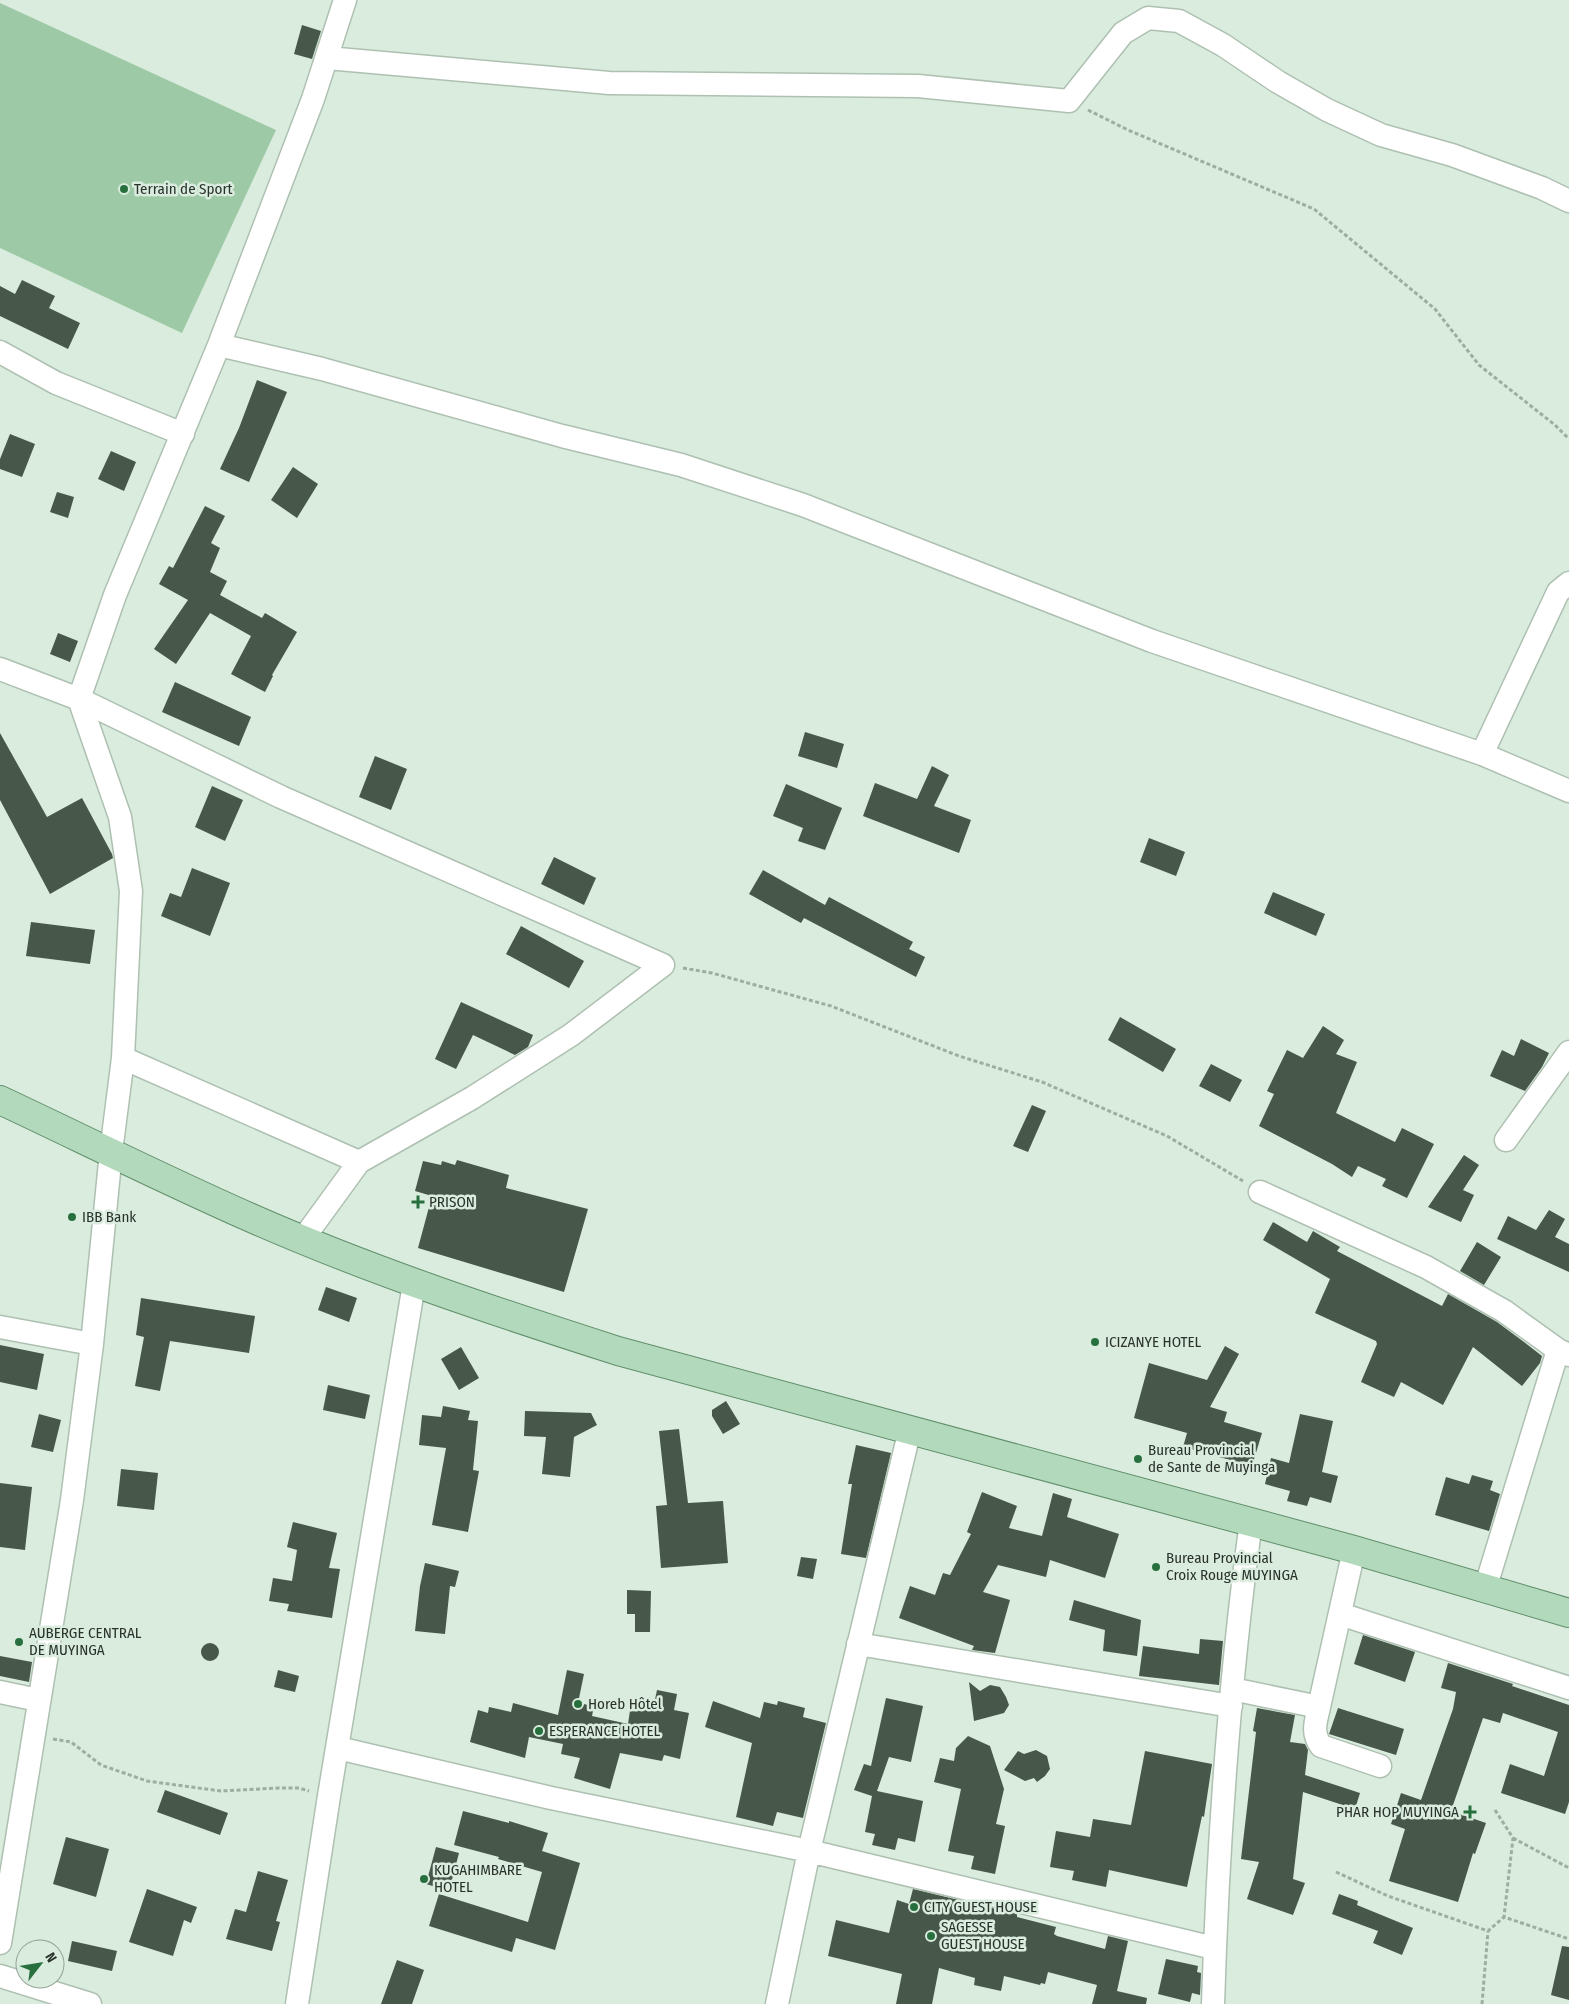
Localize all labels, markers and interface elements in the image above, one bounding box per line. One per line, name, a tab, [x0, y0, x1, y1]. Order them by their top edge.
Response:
place label: Terrain de Sport	[134, 180, 233, 198]
marker: Terrain de Sport	[118, 183, 130, 195]
place label: PRISON	[429, 1193, 475, 1211]
marker: PRISON	[411, 1195, 425, 1209]
place label: IBB Bank	[82, 1208, 136, 1226]
marker: IBB Bank	[66, 1211, 78, 1223]
place label: ICIZANYE HOTEL	[1105, 1333, 1202, 1351]
marker: ICIZANYE HOTEL	[1089, 1336, 1101, 1348]
place label: Bureau Provincial de Sante de Muyinga	[1148, 1441, 1275, 1476]
marker: Bureau Provincial de Sante de Muyinga	[1132, 1453, 1144, 1465]
place label: Bureau Provincial Croix Rouge MUYINGA	[1166, 1549, 1298, 1584]
marker: Bureau Provincial Croix Rouge MUYINGA	[1150, 1561, 1162, 1573]
place label: AUBERGE CENTRAL DE MUYINGA	[29, 1624, 142, 1659]
marker: AUBERGE CENTRAL DE MUYINGA	[13, 1636, 25, 1648]
place label: Horeb Hôtel	[588, 1695, 662, 1713]
marker: Horeb Hôtel	[572, 1698, 584, 1710]
place label: ESPERANCE HOTEL	[549, 1722, 661, 1740]
marker: ESPERANCE HOTEL	[533, 1725, 545, 1737]
place label: PHAR HOP MUYINGA	[1336, 1803, 1459, 1821]
marker: PHAR HOP MUYINGA	[1463, 1805, 1477, 1819]
place label: KUGAHIMBARE HOTEL	[434, 1861, 522, 1896]
marker: KUGAHIMBARE HOTEL	[418, 1873, 430, 1885]
place label: CITY GUEST HOUSE	[924, 1898, 1037, 1916]
marker: CITY GUEST HOUSE	[908, 1901, 920, 1913]
place label: SAGESSE GUEST HOUSE	[941, 1918, 1025, 1953]
marker: SAGESSE GUEST HOUSE	[925, 1930, 937, 1942]
north arrow	[15, 1939, 65, 1989]
text: N	[41, 1950, 60, 1966]

